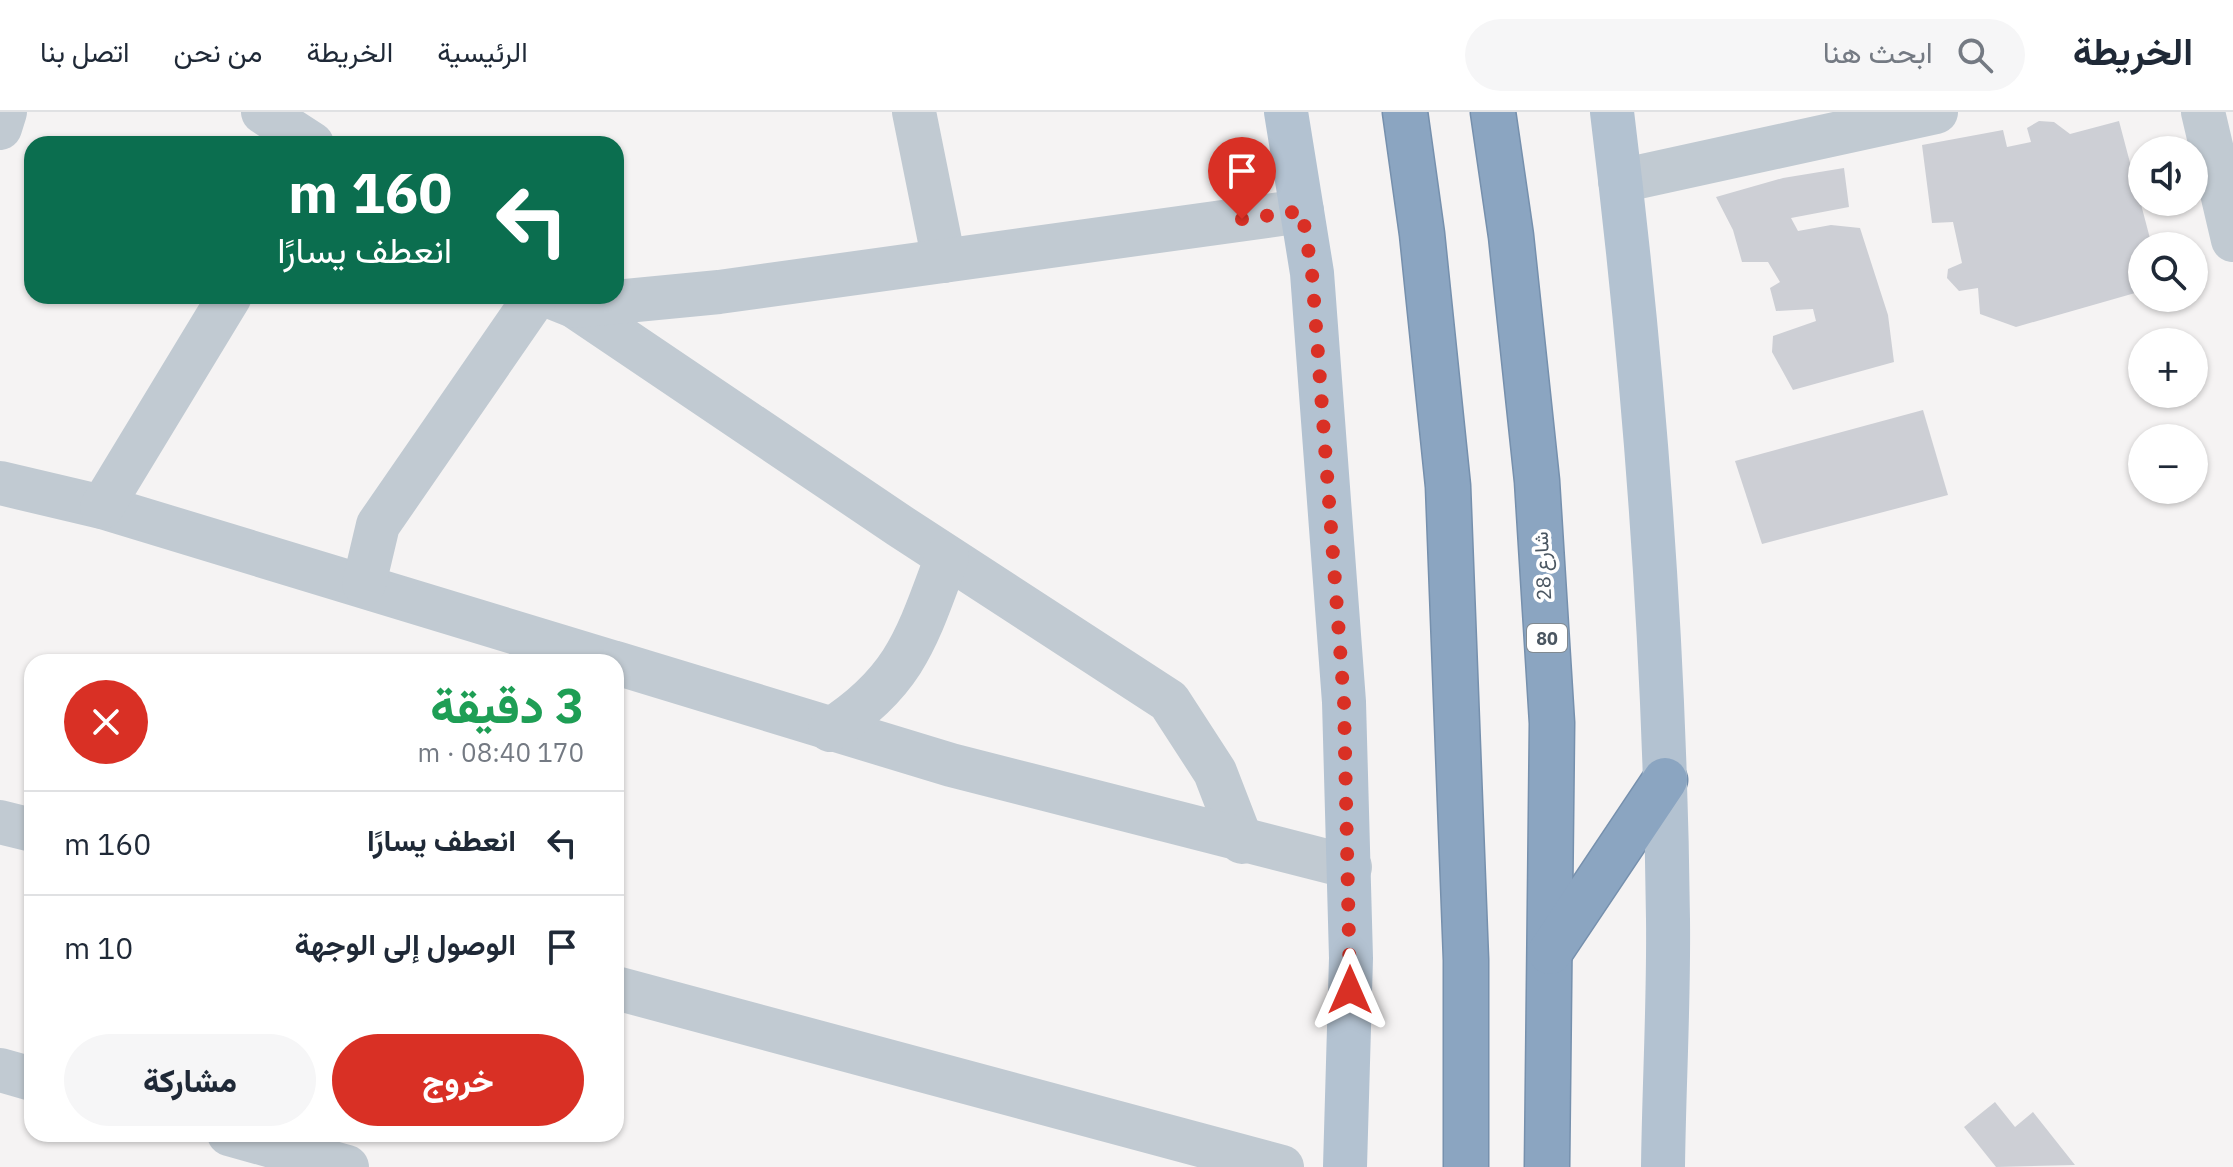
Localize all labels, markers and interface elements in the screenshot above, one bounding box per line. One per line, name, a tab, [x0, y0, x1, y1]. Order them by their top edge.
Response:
search box	[1465, 19, 2025, 91]
text: الخريطة	[2073, 26, 2193, 75]
text: ابحث هنا	[1823, 32, 1933, 71]
text: اتصل بنا	[40, 33, 130, 70]
text: من نحن	[174, 33, 263, 70]
text: الخريطة	[307, 33, 393, 70]
text: الرئيسية	[437, 33, 528, 70]
icon: search	[1953, 33, 1997, 77]
map controls	[2128, 136, 2208, 504]
button: sound	[2128, 136, 2208, 216]
pin	[1208, 137, 1276, 219]
icon: arrive	[1220, 149, 1264, 193]
text: 160 m	[288, 156, 452, 228]
icon: left	[480, 168, 584, 272]
text: انعطف يسارًا	[277, 226, 452, 273]
button: search	[2128, 232, 2208, 312]
button: +	[2128, 328, 2208, 408]
button: −	[2128, 424, 2208, 504]
street label: شارع 28	[1527, 531, 1558, 601]
road number: 80	[1527, 624, 1567, 652]
text: 3 دقيقة	[430, 674, 584, 736]
button: close	[64, 680, 148, 764]
text: 170 m · 08:40	[418, 735, 584, 769]
text: انعطف يسارًا	[367, 820, 516, 859]
icon: left	[540, 821, 584, 865]
text: 160 m	[64, 824, 151, 863]
text: الوصول إلى الوجهة	[294, 924, 516, 963]
icon: arrive	[540, 925, 584, 969]
text: 10 m	[64, 928, 133, 967]
position arrow	[1308, 948, 1392, 1032]
button: مشاركة	[64, 1034, 316, 1126]
button: خروج	[332, 1034, 584, 1126]

